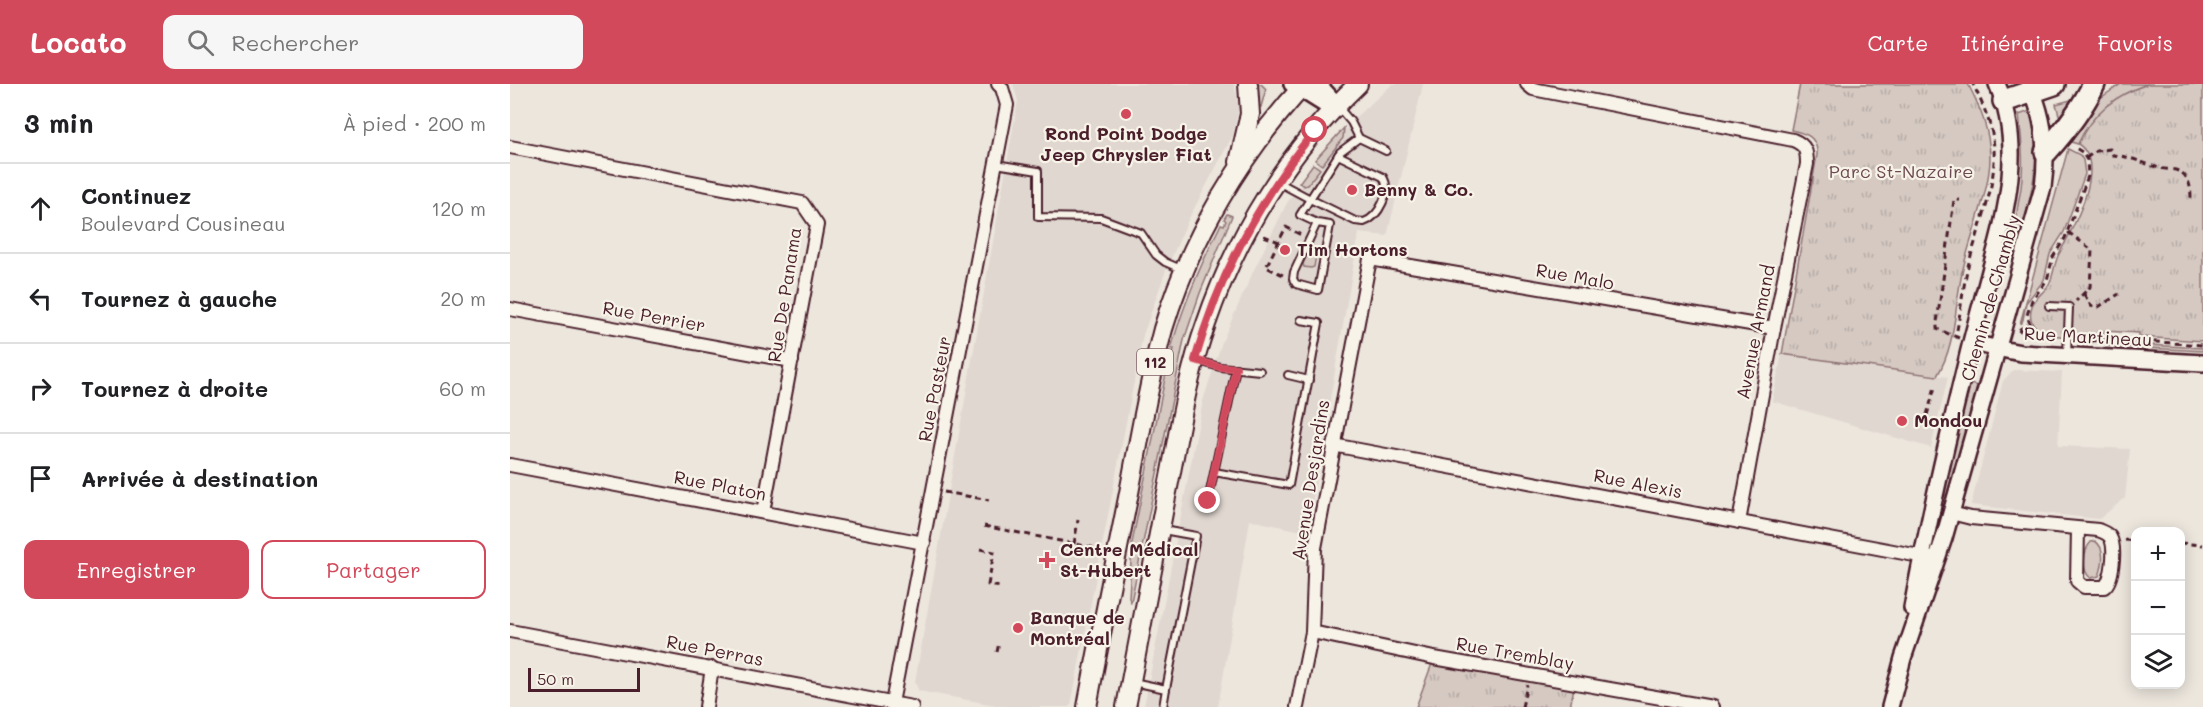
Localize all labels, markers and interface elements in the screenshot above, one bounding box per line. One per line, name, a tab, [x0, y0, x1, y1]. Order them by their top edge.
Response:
search box	[163, 15, 583, 69]
text: Locato	[30, 24, 127, 60]
icon: search	[184, 26, 217, 59]
text: Rechercher	[232, 28, 359, 57]
text: Carte	[1867, 29, 1928, 56]
text: Itinéraire	[1961, 29, 2064, 56]
text: Favoris	[2097, 29, 2173, 56]
text: 3 min	[24, 106, 93, 140]
marker: Rond Point Dodge Jeep Chrysler Fiat	[1119, 107, 1133, 121]
text: À pied · 200 m	[343, 110, 486, 136]
route start	[1301, 116, 1327, 142]
place label: Rond Point Dodge Jeep Chrysler Fiat	[1040, 121, 1212, 166]
park label: Parc St-Nazaire	[1829, 159, 1973, 183]
place label: Benny & Co.	[1364, 177, 1474, 201]
text: Continuez	[81, 181, 191, 210]
marker: Benny & Co.	[1345, 183, 1359, 197]
icon: ahead	[24, 192, 57, 225]
text: 120 m	[431, 195, 486, 221]
text: Boulevard Cousineau	[81, 210, 286, 236]
street label: Chemin de Chambly	[1955, 212, 2025, 384]
street label: Rue De Panama	[761, 226, 807, 364]
place label: Tim Hortons	[1297, 237, 1408, 261]
marker: Tim Hortons	[1278, 243, 1292, 257]
street label: Rue Malo	[1534, 257, 1616, 295]
street label: Avenue Armand	[1730, 263, 1780, 401]
icon: left	[24, 282, 57, 315]
text: Tournez à gauche	[81, 284, 277, 313]
text: 20 m	[440, 285, 486, 311]
street label: Rue Perrier	[601, 295, 708, 337]
street label: Rue Martineau	[2023, 321, 2153, 351]
street label: Rue Pasteur	[912, 334, 956, 444]
road number: 112	[1137, 349, 1173, 375]
icon: right	[24, 372, 57, 405]
text: Tournez à droite	[81, 374, 268, 403]
text: 60 m	[439, 375, 486, 401]
street label: Avenue Desjardins	[1285, 398, 1335, 562]
place label: Mondou	[1914, 408, 1982, 432]
marker: Mondou	[1895, 414, 1909, 428]
icon: arrive	[24, 462, 57, 495]
street label: Rue Alexis	[1592, 463, 1685, 503]
text: Arrivée à destination	[81, 464, 318, 493]
street label: Rue Platon	[672, 464, 768, 506]
route end	[1194, 487, 1220, 513]
map controls	[2131, 527, 2185, 689]
button: +	[2131, 527, 2185, 581]
place label: Centre Médical St-Hubert	[1060, 537, 1198, 582]
button: Enregistrer	[24, 540, 249, 599]
button: Partager	[261, 540, 486, 599]
marker: Centre Médical St-Hubert	[1038, 551, 1056, 569]
button: −	[2131, 581, 2185, 635]
place label: Banque de Montréal	[1030, 605, 1125, 650]
marker: Banque de Montréal	[1011, 621, 1025, 635]
street label: Rue Perras	[665, 629, 766, 671]
street label: Rue Tremblay	[1454, 631, 1576, 675]
button: layers	[2131, 635, 2185, 689]
scale bar	[528, 665, 640, 692]
text: 50 m	[537, 668, 574, 689]

